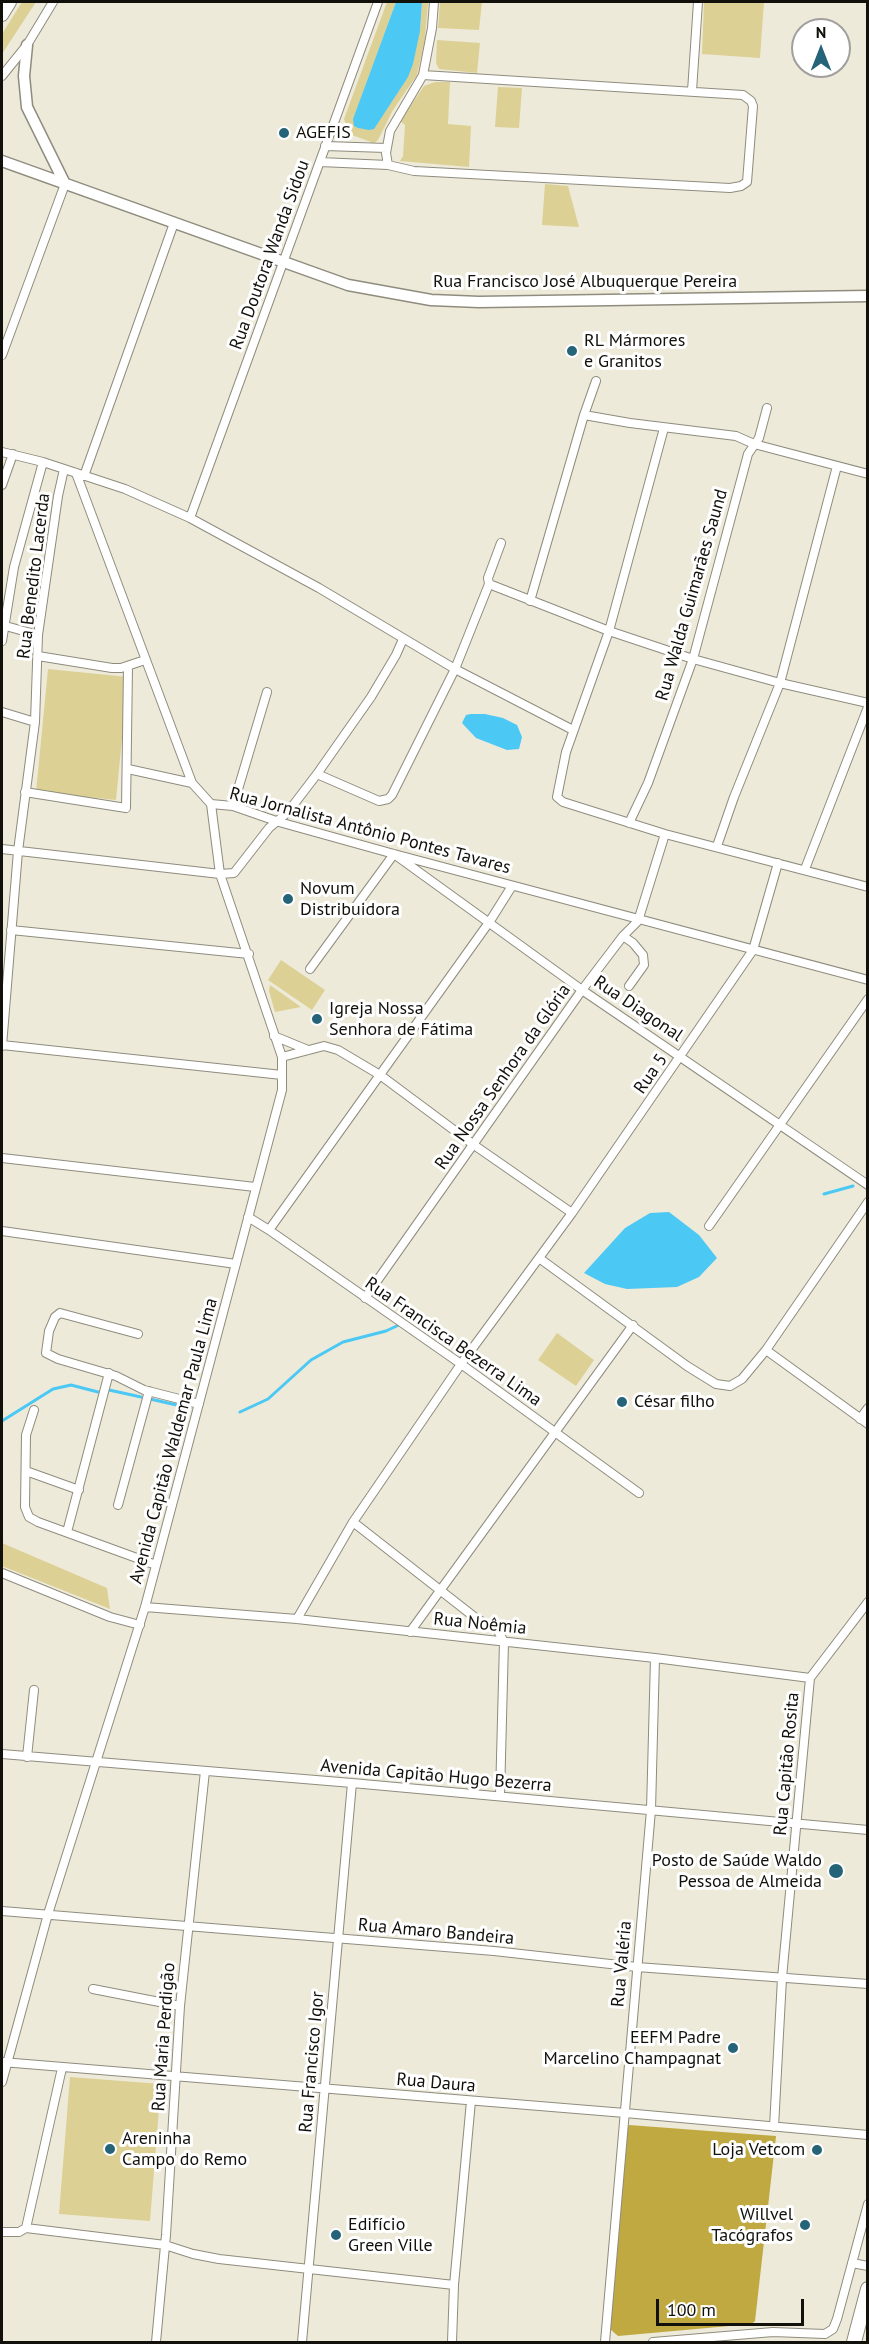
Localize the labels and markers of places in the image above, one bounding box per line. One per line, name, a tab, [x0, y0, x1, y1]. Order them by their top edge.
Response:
place label: AGEFIS	[296, 122, 351, 144]
marker: AGEFIS	[277, 126, 291, 140]
place label: RL Mármores e Granitos	[584, 330, 685, 372]
marker: RL Mármores e Granitos	[565, 344, 579, 358]
place label: Novum Distribuidora	[300, 878, 400, 920]
marker: Novum Distribuidora	[281, 892, 295, 906]
place label: Igreja Nossa Senhora de Fátima	[329, 998, 473, 1040]
marker: Igreja Nossa Senhora de Fátima	[310, 1012, 324, 1026]
place label: César filho	[634, 1391, 715, 1413]
marker: César filho	[615, 1395, 629, 1409]
place label: Posto de Saúde Waldo Pessoa de Almeida	[652, 1850, 822, 1892]
marker: Posto de Saúde Waldo Pessoa de Almeida	[827, 1862, 845, 1880]
place label: EEFM Padre Marcelino Champagnat	[544, 2027, 721, 2070]
marker: EEFM Padre Marcelino Champagnat	[726, 2041, 740, 2055]
place label: Areninha Campo do Remo	[122, 2128, 247, 2170]
place label: Loja Vetcom	[712, 2139, 805, 2161]
marker: Areninha Campo do Remo	[103, 2142, 117, 2156]
marker: Loja Vetcom	[810, 2143, 824, 2157]
place label: Willvel Tacógrafos	[711, 2204, 793, 2246]
place label: Edifício Green Ville	[348, 2214, 433, 2256]
marker: Willvel Tacógrafos	[798, 2218, 812, 2232]
marker: Edifício Green Ville	[329, 2228, 343, 2242]

